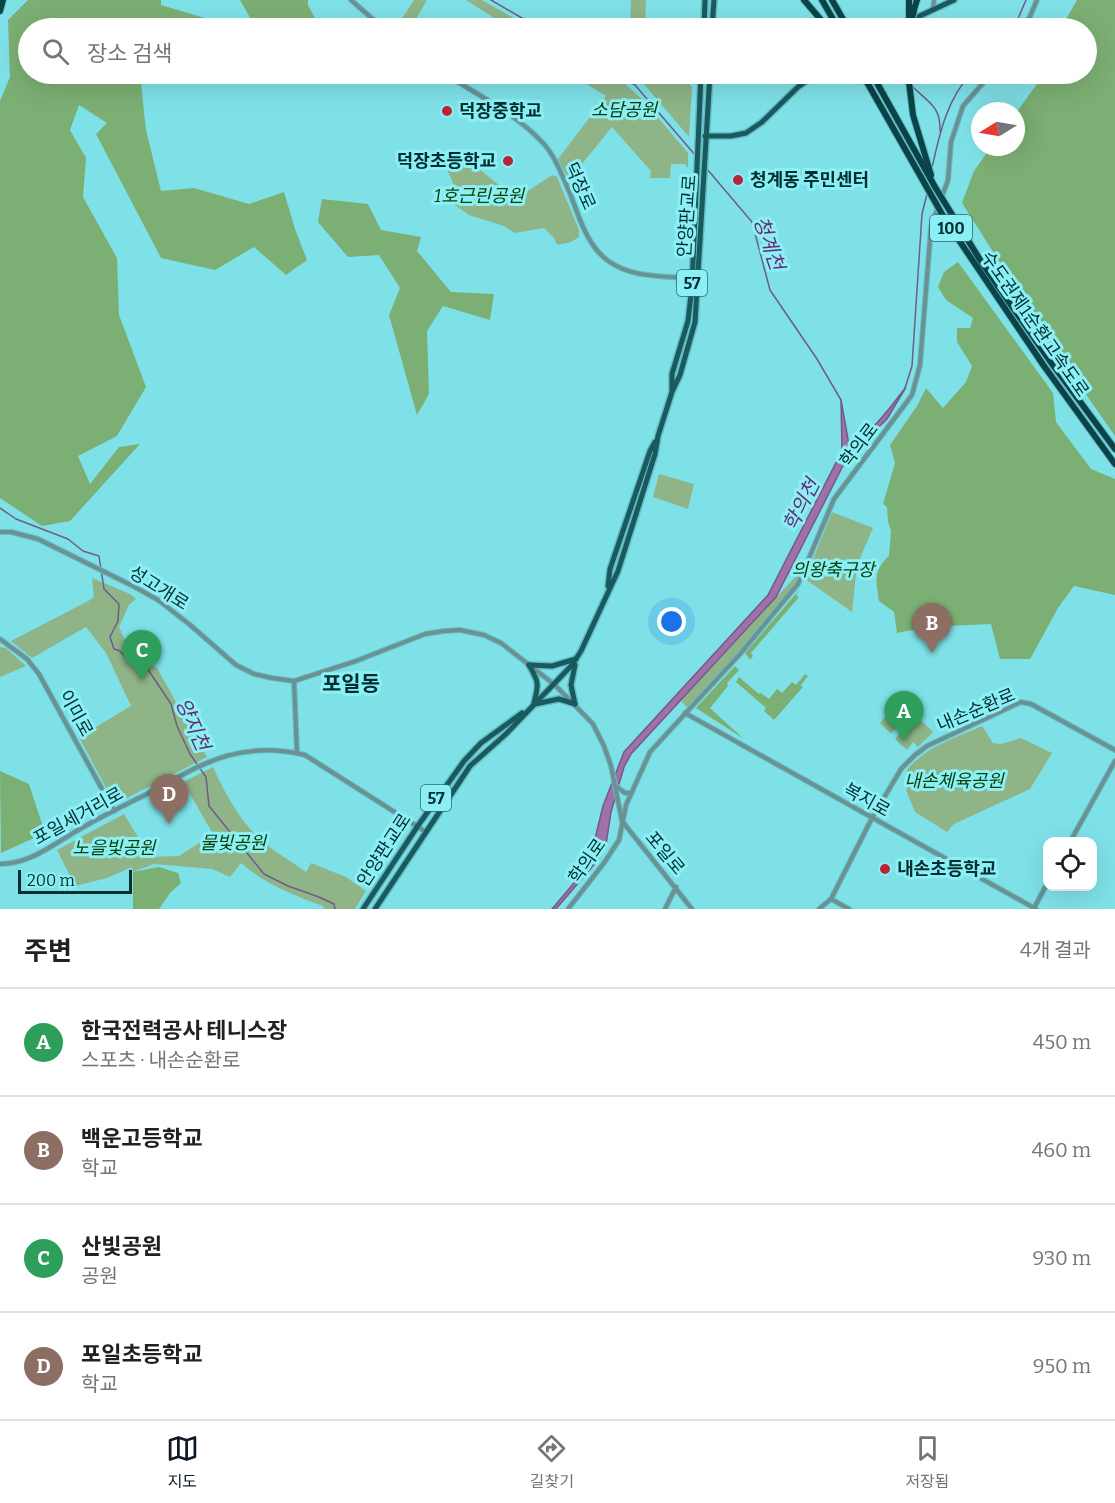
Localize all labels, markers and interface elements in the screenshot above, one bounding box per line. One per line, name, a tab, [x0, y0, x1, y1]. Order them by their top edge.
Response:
search box	[18, 18, 1097, 84]
icon: search	[39, 35, 72, 68]
text: 장소 검색	[87, 40, 172, 67]
park label: 소담공원	[591, 99, 659, 121]
place label: 덕장중학교	[459, 100, 542, 122]
north arrow	[971, 102, 1025, 156]
marker: 덕장중학교	[440, 104, 454, 118]
place label: 덕장초등학교	[397, 150, 496, 172]
marker: 덕장초등학교	[501, 154, 515, 168]
street label: 덕장로	[560, 159, 600, 213]
place label: 청계동 주민센터	[750, 169, 869, 191]
marker: 청계동 주민센터	[731, 173, 745, 187]
street label: 안양판교로	[673, 174, 701, 258]
park label: 1호근린공원	[434, 185, 525, 207]
water label: 청계천	[749, 213, 790, 275]
road number: 100	[930, 215, 972, 241]
street label: 수도권제1순환고속도로	[976, 247, 1094, 401]
road number: 57	[677, 270, 707, 296]
street label: 학의로	[835, 419, 883, 471]
water label: 학의천	[778, 473, 825, 535]
park label: 의왕축구장	[792, 559, 877, 581]
street label: 성고개로	[125, 561, 193, 615]
pin: B	[912, 604, 952, 653]
your location	[657, 607, 686, 636]
pin: C	[122, 630, 162, 680]
district label: 포일동	[322, 671, 380, 697]
street label: 내손순환로	[934, 684, 1018, 736]
street label: 이미로	[54, 686, 98, 740]
pin: A	[884, 692, 924, 741]
water label: 양지천	[171, 694, 216, 756]
park label: 내손체육공원	[904, 770, 1005, 792]
pin: D	[150, 774, 188, 824]
street label: 복지로	[840, 778, 894, 822]
street label: 포일세거리로	[29, 782, 127, 850]
road number: 57	[421, 785, 451, 811]
street label: 안양판교로	[352, 809, 416, 891]
street label: 포일로	[641, 827, 689, 879]
park label: 물빛공원	[200, 832, 268, 854]
street label: 학의로	[564, 834, 610, 888]
park label: 노을빛공원	[73, 837, 157, 859]
map controls	[1043, 837, 1097, 891]
button: locate	[1043, 837, 1097, 891]
place label: 내손초등학교	[897, 858, 996, 880]
marker: 내손초등학교	[878, 862, 892, 876]
scale bar	[18, 867, 132, 894]
text: 200 m	[27, 871, 75, 890]
text: 주변	[24, 936, 72, 967]
text: 4개 결과	[1020, 938, 1091, 962]
text: 한국전력공사 테니스장	[81, 1017, 287, 1044]
text: A	[36, 1030, 51, 1054]
text: 450 m	[1033, 1030, 1091, 1054]
text: 스포츠 · 내손순환로	[81, 1048, 240, 1072]
text: 백운고등학교	[81, 1125, 202, 1152]
text: B	[37, 1138, 50, 1162]
text: 460 m	[1032, 1138, 1091, 1162]
text: 학교	[81, 1156, 118, 1180]
text: 산빛공원	[81, 1233, 162, 1260]
text: C	[37, 1246, 50, 1270]
text: 930 m	[1032, 1246, 1091, 1270]
text: 공원	[81, 1264, 118, 1288]
text: 포일초등학교	[81, 1341, 202, 1368]
text: D	[36, 1354, 51, 1378]
text: 950 m	[1033, 1354, 1091, 1378]
text: 학교	[81, 1372, 118, 1396]
tab: 지도	[166, 1432, 199, 1492]
tab: 길찾기	[530, 1432, 574, 1492]
tab: 저장됨	[905, 1432, 949, 1492]

